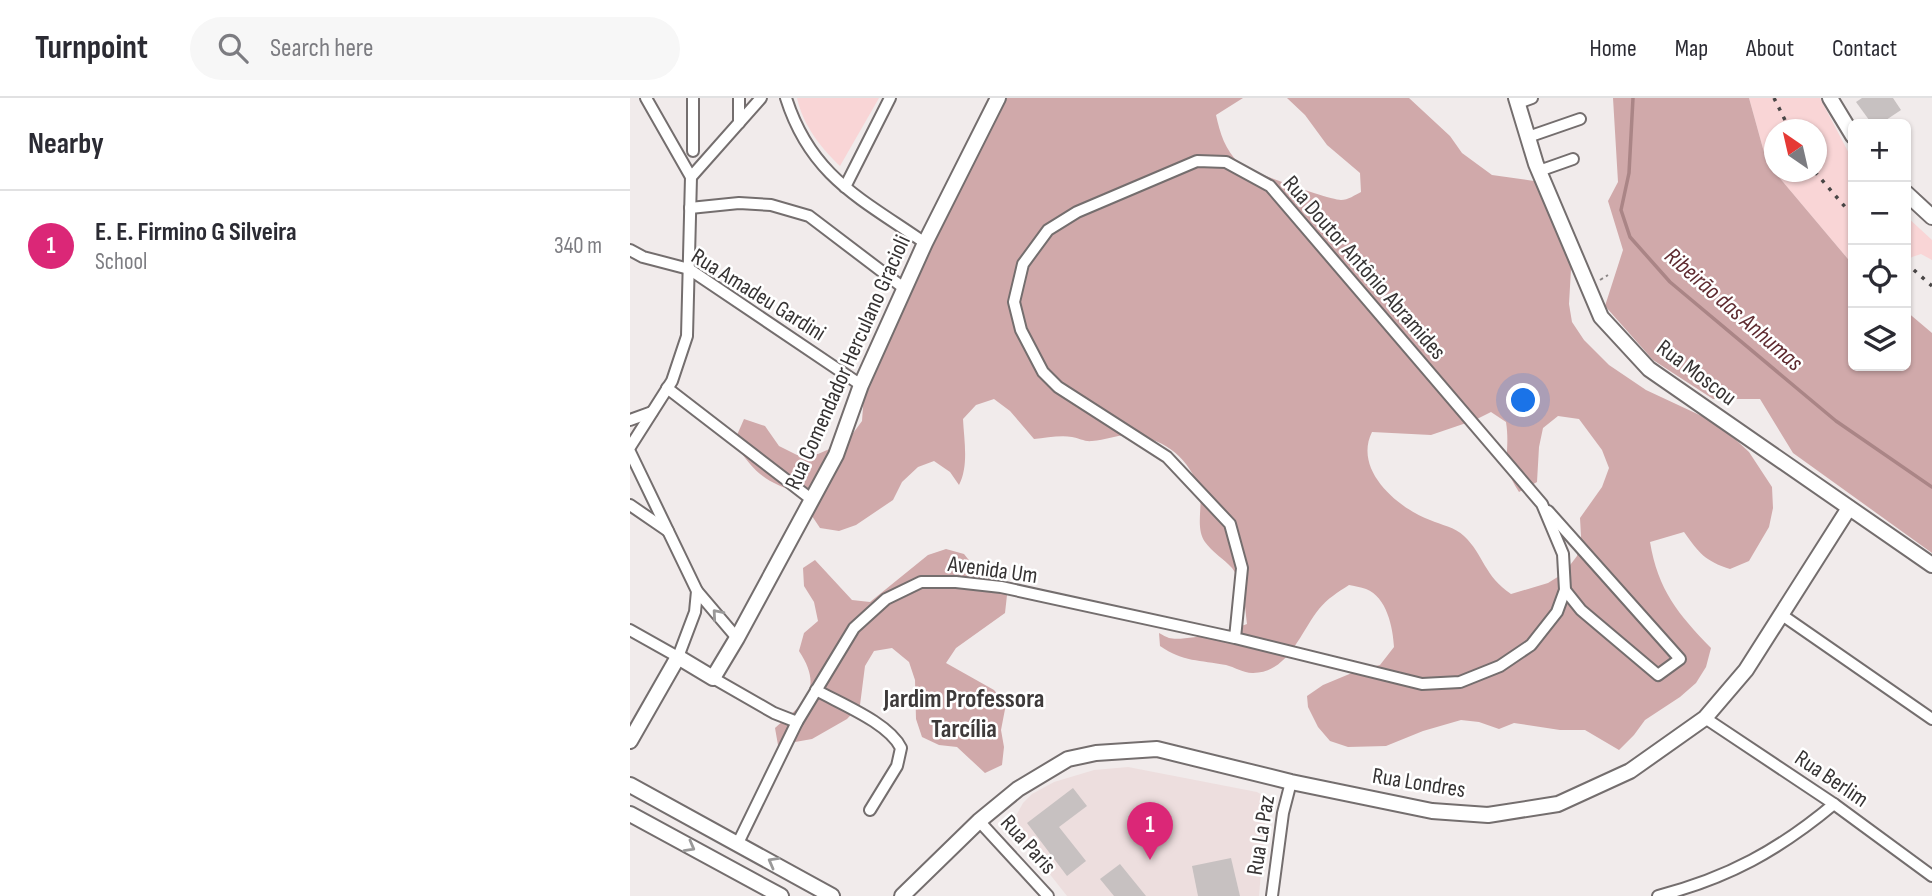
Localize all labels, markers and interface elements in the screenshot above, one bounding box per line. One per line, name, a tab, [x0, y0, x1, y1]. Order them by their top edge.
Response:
search box	[190, 17, 680, 80]
text: Turnpoint	[35, 28, 148, 68]
icon: search	[214, 29, 252, 67]
text: Search here	[270, 33, 373, 64]
text: Home	[1589, 34, 1637, 63]
text: Map	[1675, 34, 1708, 63]
text: About	[1746, 34, 1794, 63]
text: Contact	[1832, 34, 1897, 63]
north arrow	[1764, 119, 1827, 182]
map controls	[1848, 119, 1911, 371]
button: +	[1848, 119, 1911, 182]
text: Nearby	[28, 126, 104, 162]
street label: Rua Doutor Antônio Abramides	[1277, 170, 1452, 365]
button: −	[1848, 182, 1911, 245]
text: E. E. Firmino G Silveira	[95, 217, 297, 248]
street label: Rua Comendador Herculano Gracioli	[779, 231, 917, 494]
text: 1	[46, 232, 56, 260]
text: 340 m	[554, 232, 602, 260]
water label: Ribeirão das Anhumas	[1659, 241, 1809, 378]
street label: Rua Amadeu Gardini	[686, 242, 831, 347]
button: locate	[1848, 245, 1911, 308]
text: School	[95, 248, 147, 276]
button: layers	[1848, 308, 1911, 371]
street label: Rua Moscou	[1651, 334, 1742, 412]
your location	[1506, 383, 1540, 417]
street label: Avenida Um	[945, 550, 1039, 590]
one-way arrow	[713, 609, 725, 622]
district label: Jardim Professora Tarcília	[882, 684, 1045, 745]
street label: Rua Berlim	[1789, 744, 1874, 814]
street label: Rua Londres	[1370, 762, 1467, 804]
street label: Rua La Paz	[1241, 793, 1281, 877]
pin: 1	[1127, 802, 1173, 860]
street label: Rua Paris	[994, 809, 1062, 880]
one-way arrow	[683, 838, 695, 852]
one-way arrow	[768, 857, 780, 870]

